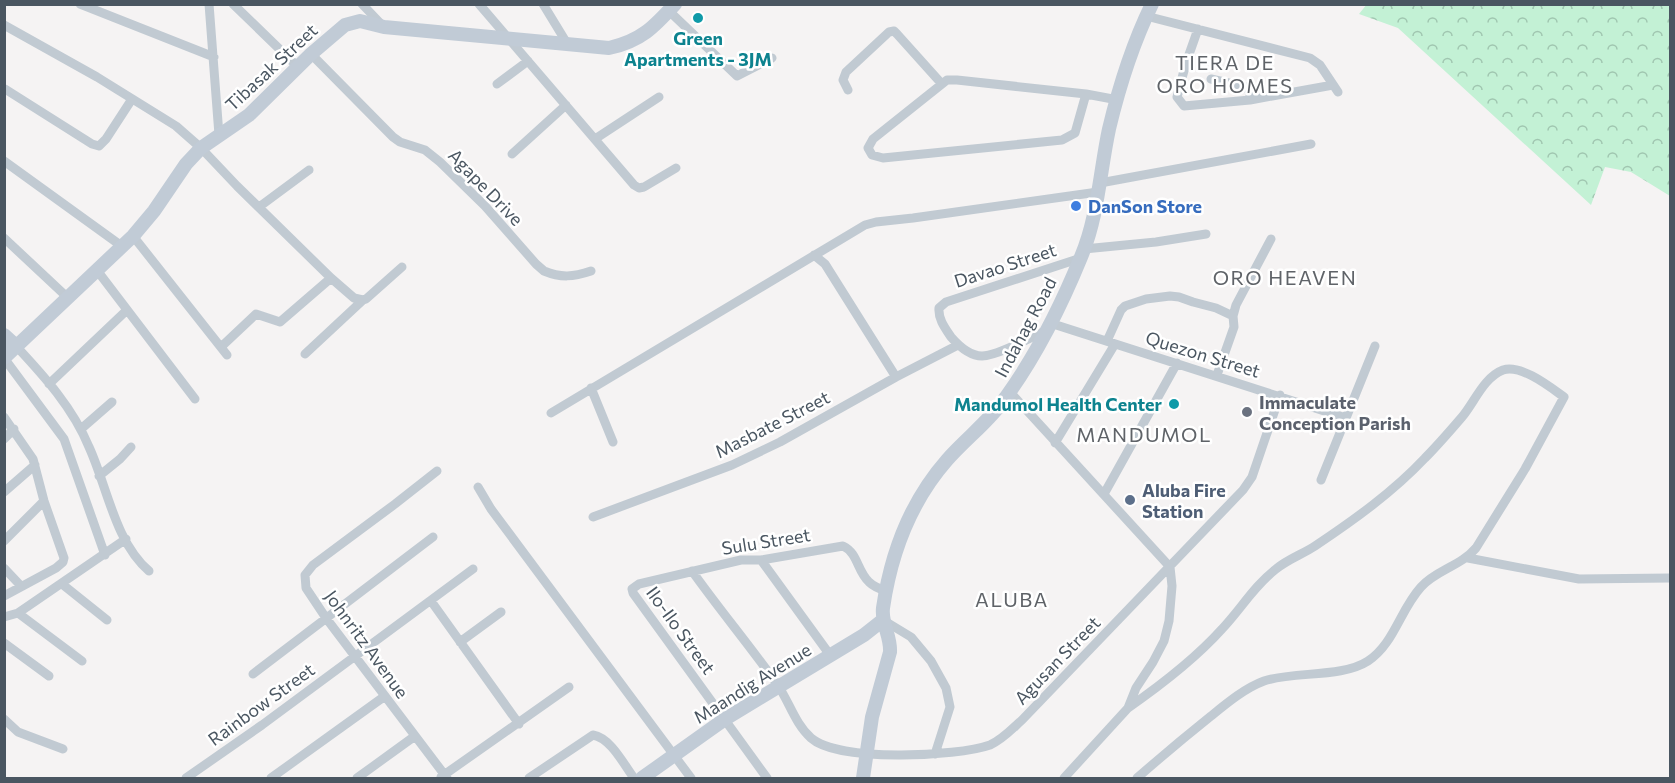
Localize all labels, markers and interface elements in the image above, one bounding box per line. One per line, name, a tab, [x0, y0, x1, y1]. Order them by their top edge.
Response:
marker: Green Apartments - 3JM	[691, 11, 705, 25]
street label: Tibasak Street	[220, 19, 322, 115]
place label: Green Apartments - 3JM	[624, 27, 772, 70]
district label: TIERA DE ORO HOMES	[1157, 50, 1293, 97]
street label: Agape Drive	[444, 144, 528, 230]
place label: DanSon Store	[1088, 195, 1202, 217]
marker: DanSon Store	[1069, 199, 1083, 213]
street label: Davao Street	[951, 238, 1059, 292]
district label: ORO HEAVEN	[1213, 265, 1357, 289]
street label: Indahag Road	[989, 273, 1061, 381]
street label: Quezon Street	[1143, 326, 1263, 382]
street label: Masbate Street	[711, 386, 833, 462]
place label: Immaculate Conception Parish	[1259, 391, 1411, 434]
place label: Mandumol Health Center	[954, 393, 1163, 415]
marker: Mandumol Health Center	[1167, 397, 1181, 411]
marker: Immaculate Conception Parish	[1240, 405, 1254, 419]
district label: MANDUMOL	[1076, 422, 1212, 446]
place label: Aluba Fire Station	[1142, 479, 1226, 522]
marker: Aluba Fire Station	[1123, 493, 1137, 507]
street label: Sulu Street	[720, 523, 812, 559]
street label: Ilo-Ilo Street	[642, 582, 720, 678]
street label: Johnritz Avenue	[320, 586, 414, 702]
district label: ALUBA	[975, 587, 1049, 611]
street label: Agusan Street	[1009, 611, 1105, 709]
street label: Maandig Avenue	[689, 638, 815, 728]
street label: Rainbow Street	[203, 658, 319, 750]

